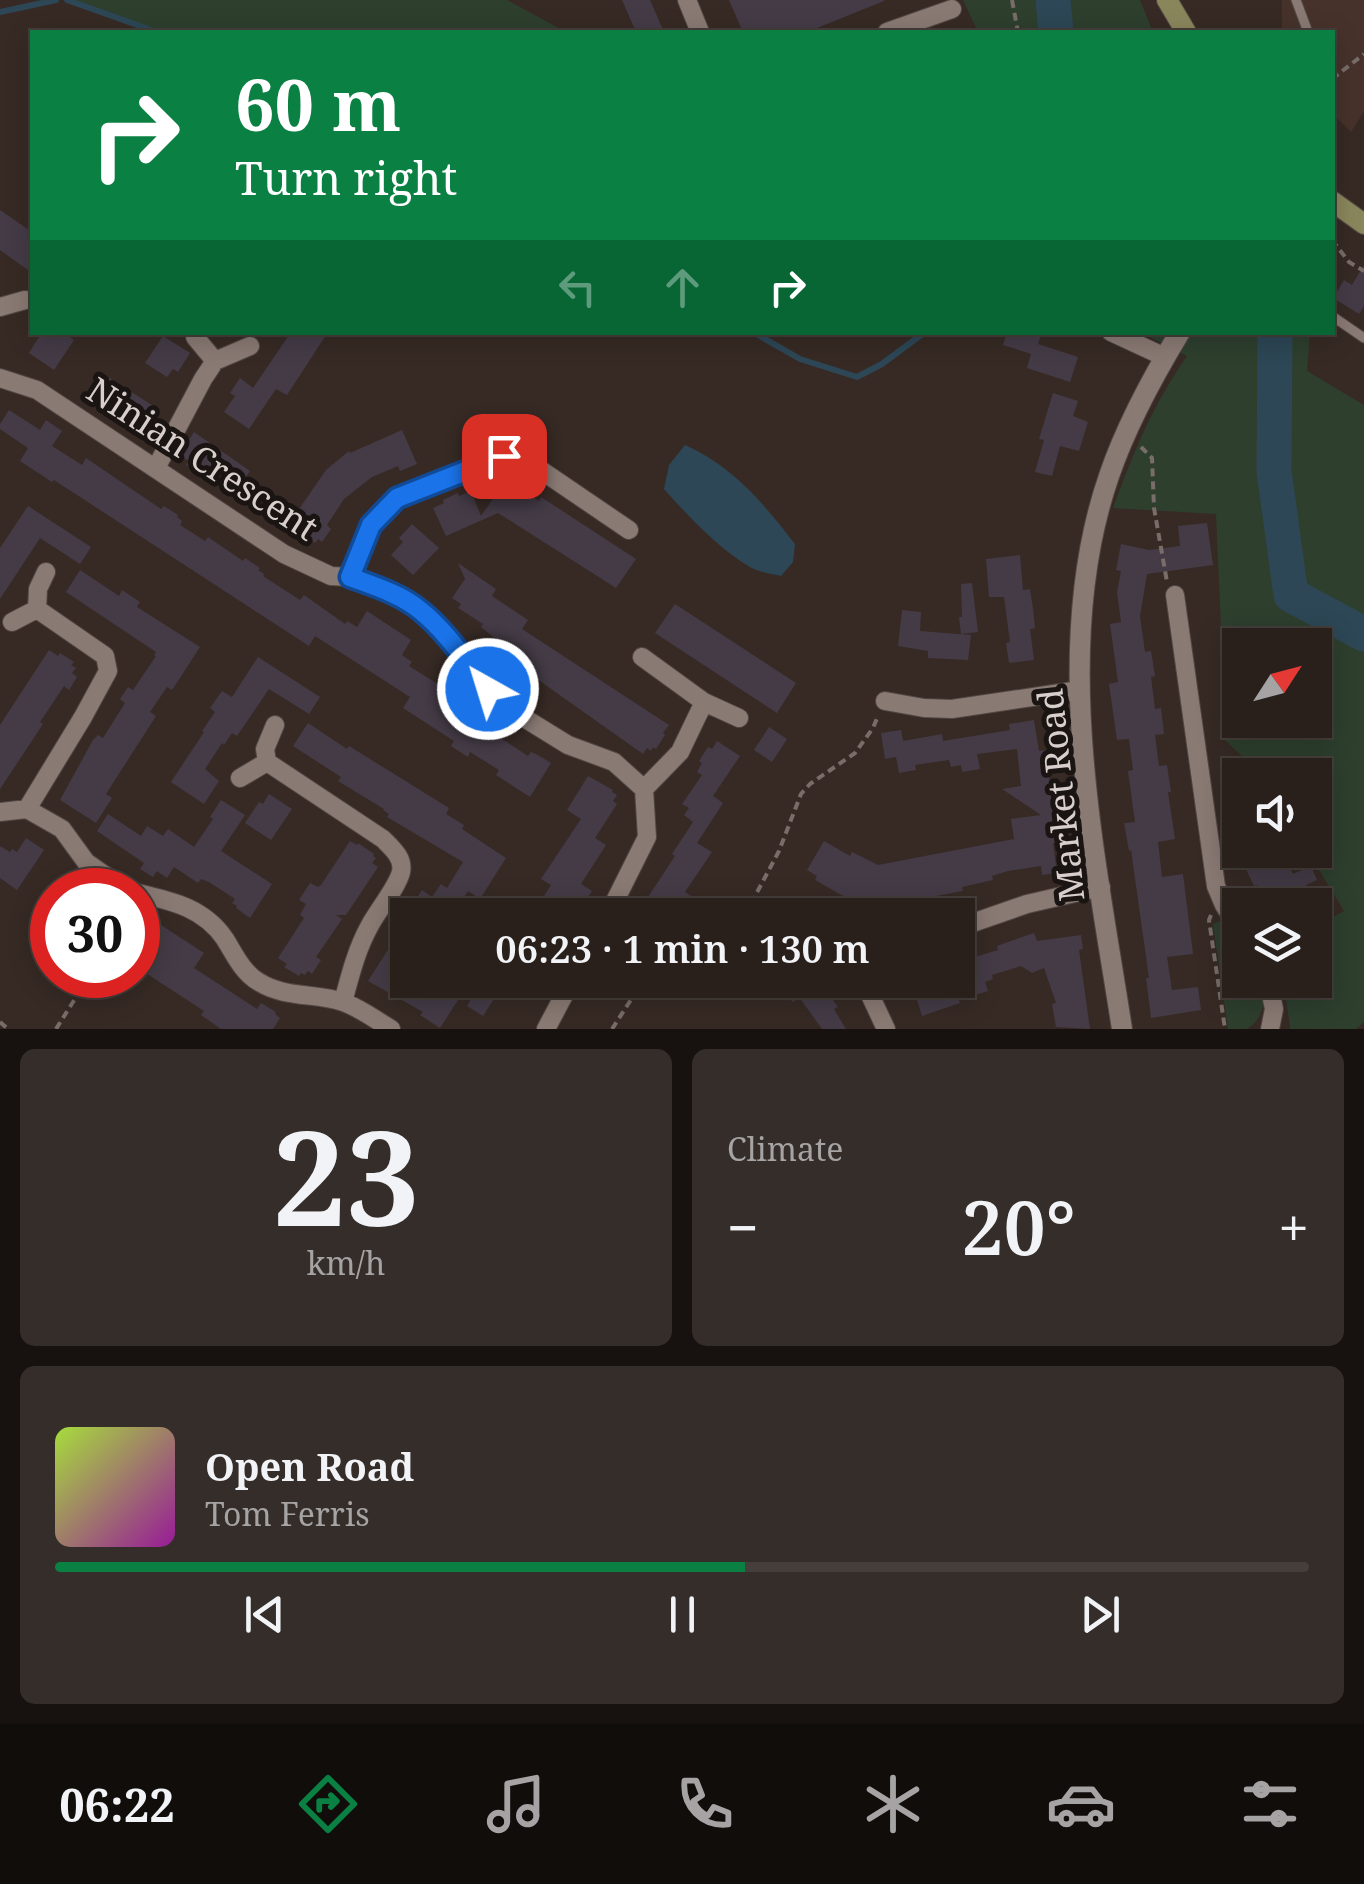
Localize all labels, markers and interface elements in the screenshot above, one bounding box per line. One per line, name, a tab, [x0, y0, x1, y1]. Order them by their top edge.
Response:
text: 60 m	[235, 56, 401, 152]
icon: right	[70, 70, 200, 200]
text: Turn right	[235, 147, 457, 208]
icon: left	[550, 260, 605, 315]
icon: ahead	[655, 260, 710, 315]
icon: right	[760, 260, 815, 315]
street label: Ninian Crescent	[78, 366, 328, 550]
pin	[462, 414, 547, 499]
icon: arrive	[477, 429, 532, 484]
north arrow	[1222, 628, 1332, 738]
map controls	[1222, 628, 1332, 998]
position arrow	[436, 637, 540, 741]
street label: Market Road	[1025, 686, 1095, 904]
button: sound	[1222, 758, 1332, 868]
speed limit sign: 30	[30, 868, 160, 998]
button: layers	[1222, 888, 1332, 998]
text: 06:23 · 1 min · 130 m	[495, 922, 870, 974]
text: 23	[273, 1087, 419, 1264]
text: Climate	[727, 1127, 843, 1170]
text: 20°	[961, 1175, 1076, 1277]
text: −	[727, 1189, 759, 1264]
text: +	[1278, 1189, 1309, 1264]
text: km/h	[307, 1241, 385, 1284]
text: Open Road	[205, 1440, 414, 1492]
text: Tom Ferris	[205, 1492, 370, 1535]
icon: previous	[237, 1587, 292, 1642]
icon: pause	[655, 1587, 710, 1642]
icon: next	[1073, 1587, 1128, 1642]
icon: directions	[293, 1769, 363, 1839]
icon: music	[481, 1769, 551, 1839]
icon: phone	[670, 1769, 740, 1839]
icon: climate	[858, 1769, 928, 1839]
icon: car	[1046, 1769, 1116, 1839]
icon: filters	[1235, 1769, 1305, 1839]
text: 06:22	[59, 1774, 175, 1835]

